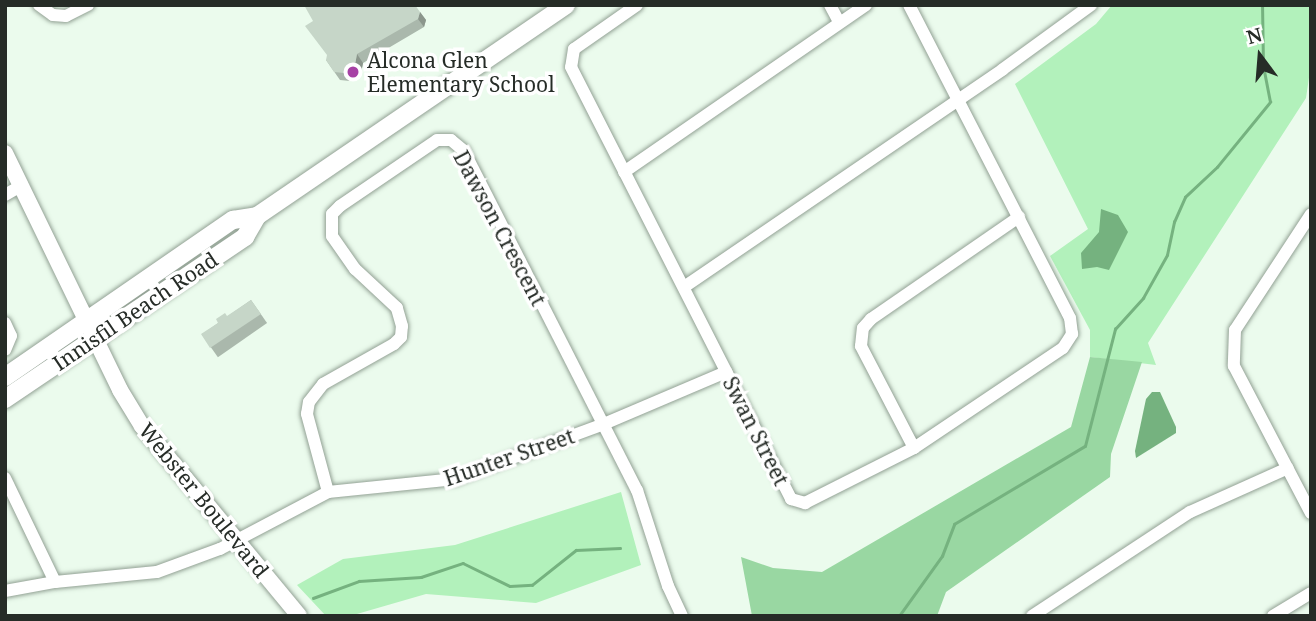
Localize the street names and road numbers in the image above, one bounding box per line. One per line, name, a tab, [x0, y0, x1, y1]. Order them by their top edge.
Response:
street label: Dawson Crescent	[449, 146, 551, 310]
street label: Innisfil Beach Road	[48, 246, 222, 376]
street label: Swan Street	[718, 372, 794, 490]
street label: Webster Boulevard	[134, 417, 274, 583]
street label: Hunter Street	[441, 423, 577, 491]

